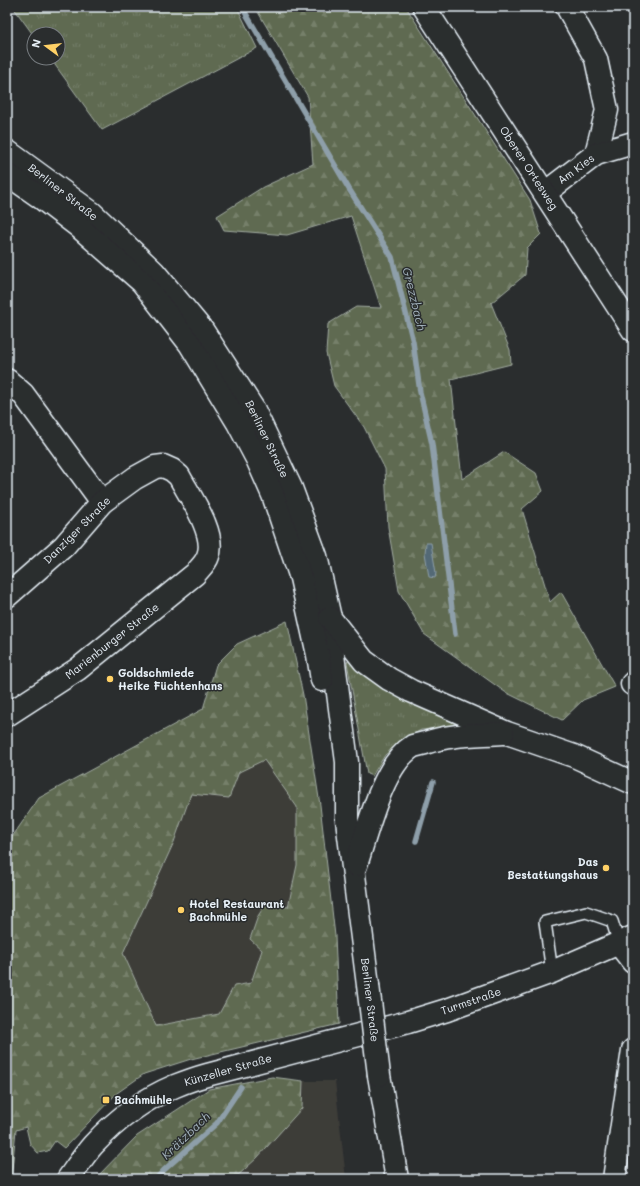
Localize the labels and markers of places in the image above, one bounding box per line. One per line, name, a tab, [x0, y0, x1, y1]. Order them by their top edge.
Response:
place label: Goldschmiede Heike Füchtenhans	[118, 665, 223, 693]
marker: Goldschmiede Heike Füchtenhans	[105, 674, 115, 684]
place label: Das Bestattungshaus	[507, 854, 598, 882]
marker: Das Bestattungshaus	[601, 863, 611, 873]
place label: Hotel Restaurant Bachmühle	[189, 896, 284, 924]
marker: Hotel Restaurant Bachmühle	[176, 905, 186, 915]
place label: Bachmühle	[114, 1092, 173, 1107]
marker: Bachmühle	[101, 1095, 111, 1105]

